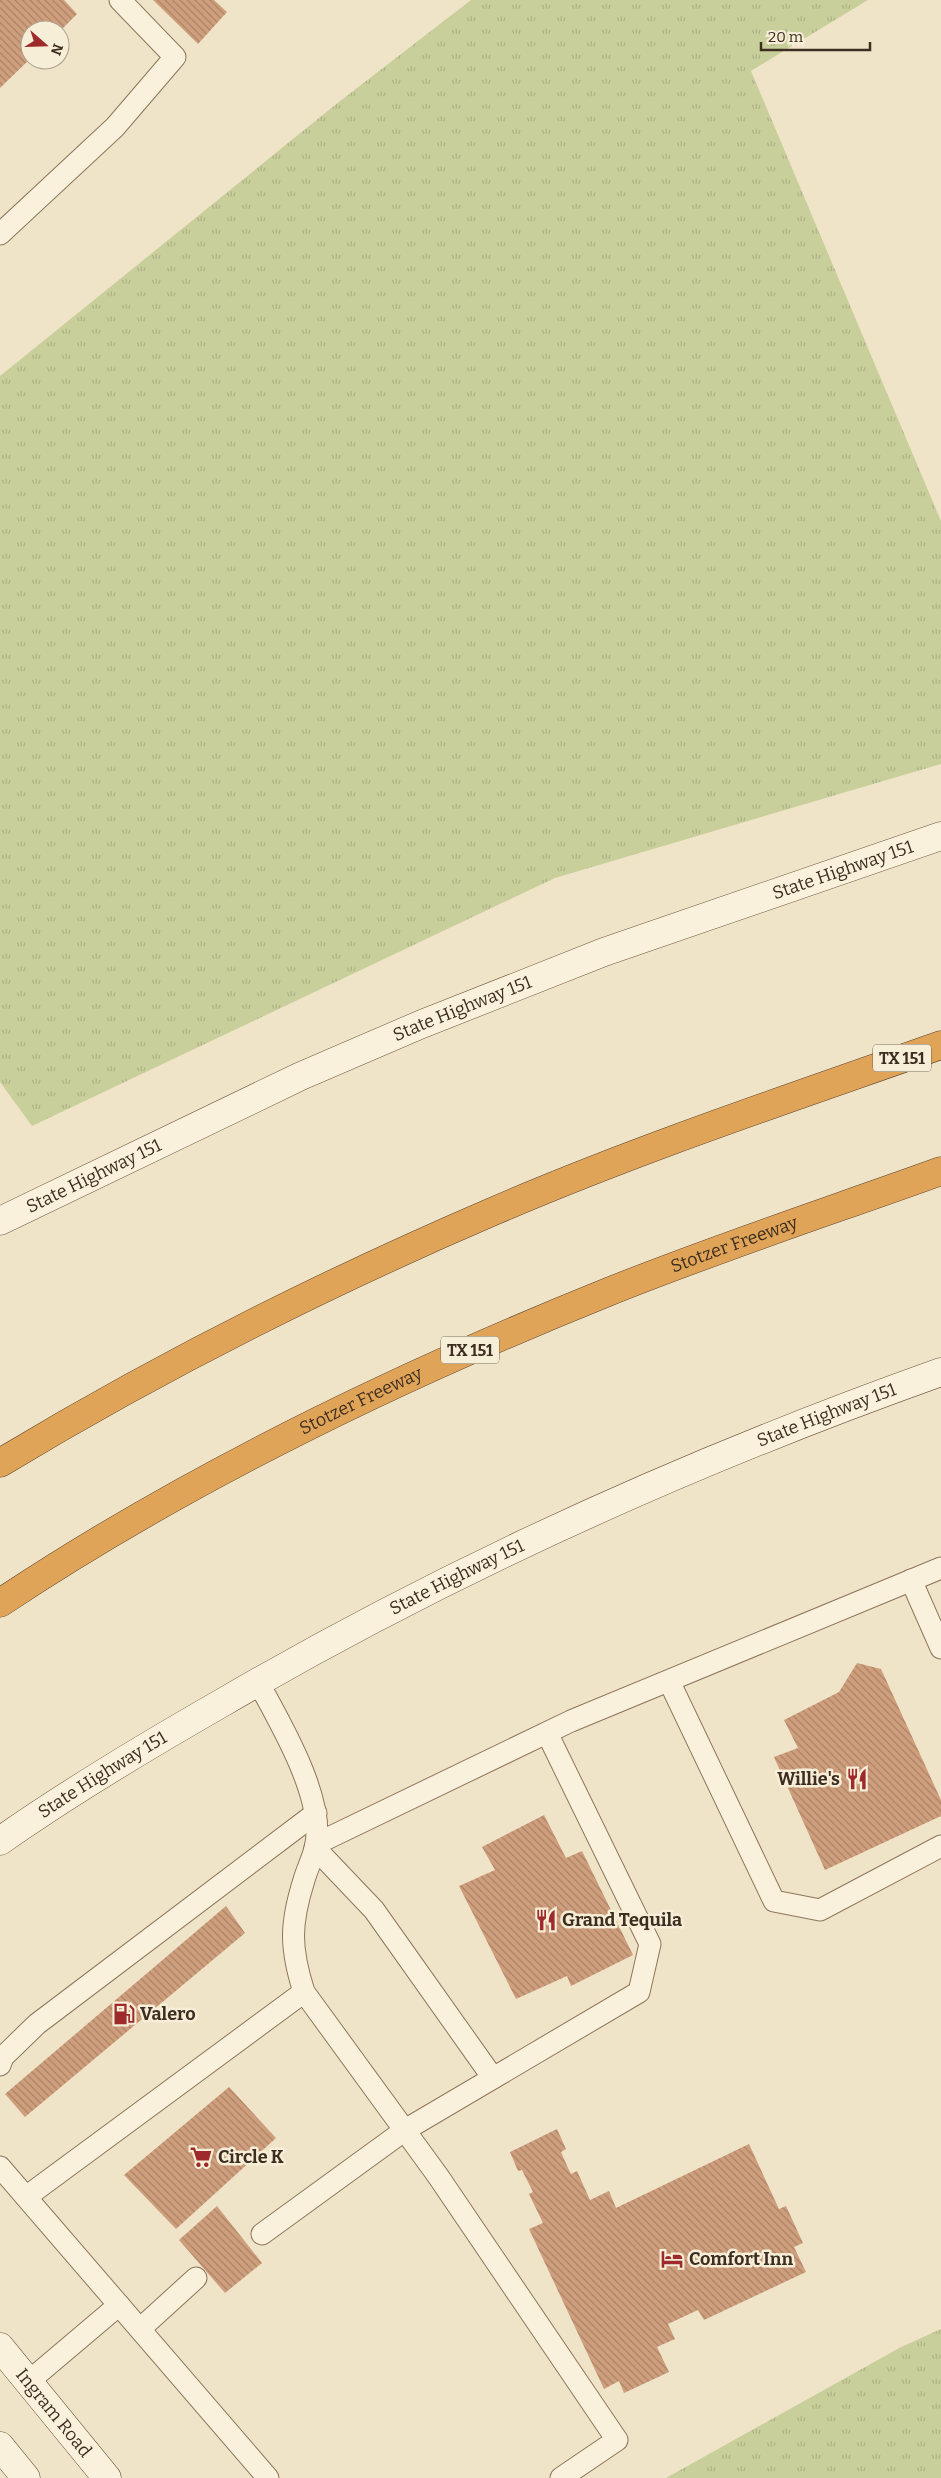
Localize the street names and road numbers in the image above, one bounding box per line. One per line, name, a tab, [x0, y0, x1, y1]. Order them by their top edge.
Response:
street label: State Highway 151	[769, 835, 917, 904]
street label: State Highway 151	[390, 971, 535, 1046]
road number: TX 151	[873, 1044, 931, 1072]
street label: State Highway 151	[23, 1134, 165, 1218]
street label: Stotzer Freeway	[668, 1211, 801, 1278]
road number: TX 151	[441, 1336, 499, 1364]
street label: Stotzer Freeway	[296, 1362, 426, 1439]
street label: State Highway 151	[754, 1378, 900, 1452]
street label: State Highway 151	[386, 1534, 528, 1620]
street label: State Highway 151	[34, 1726, 171, 1823]
street label: Ingram Road	[11, 2364, 97, 2462]

